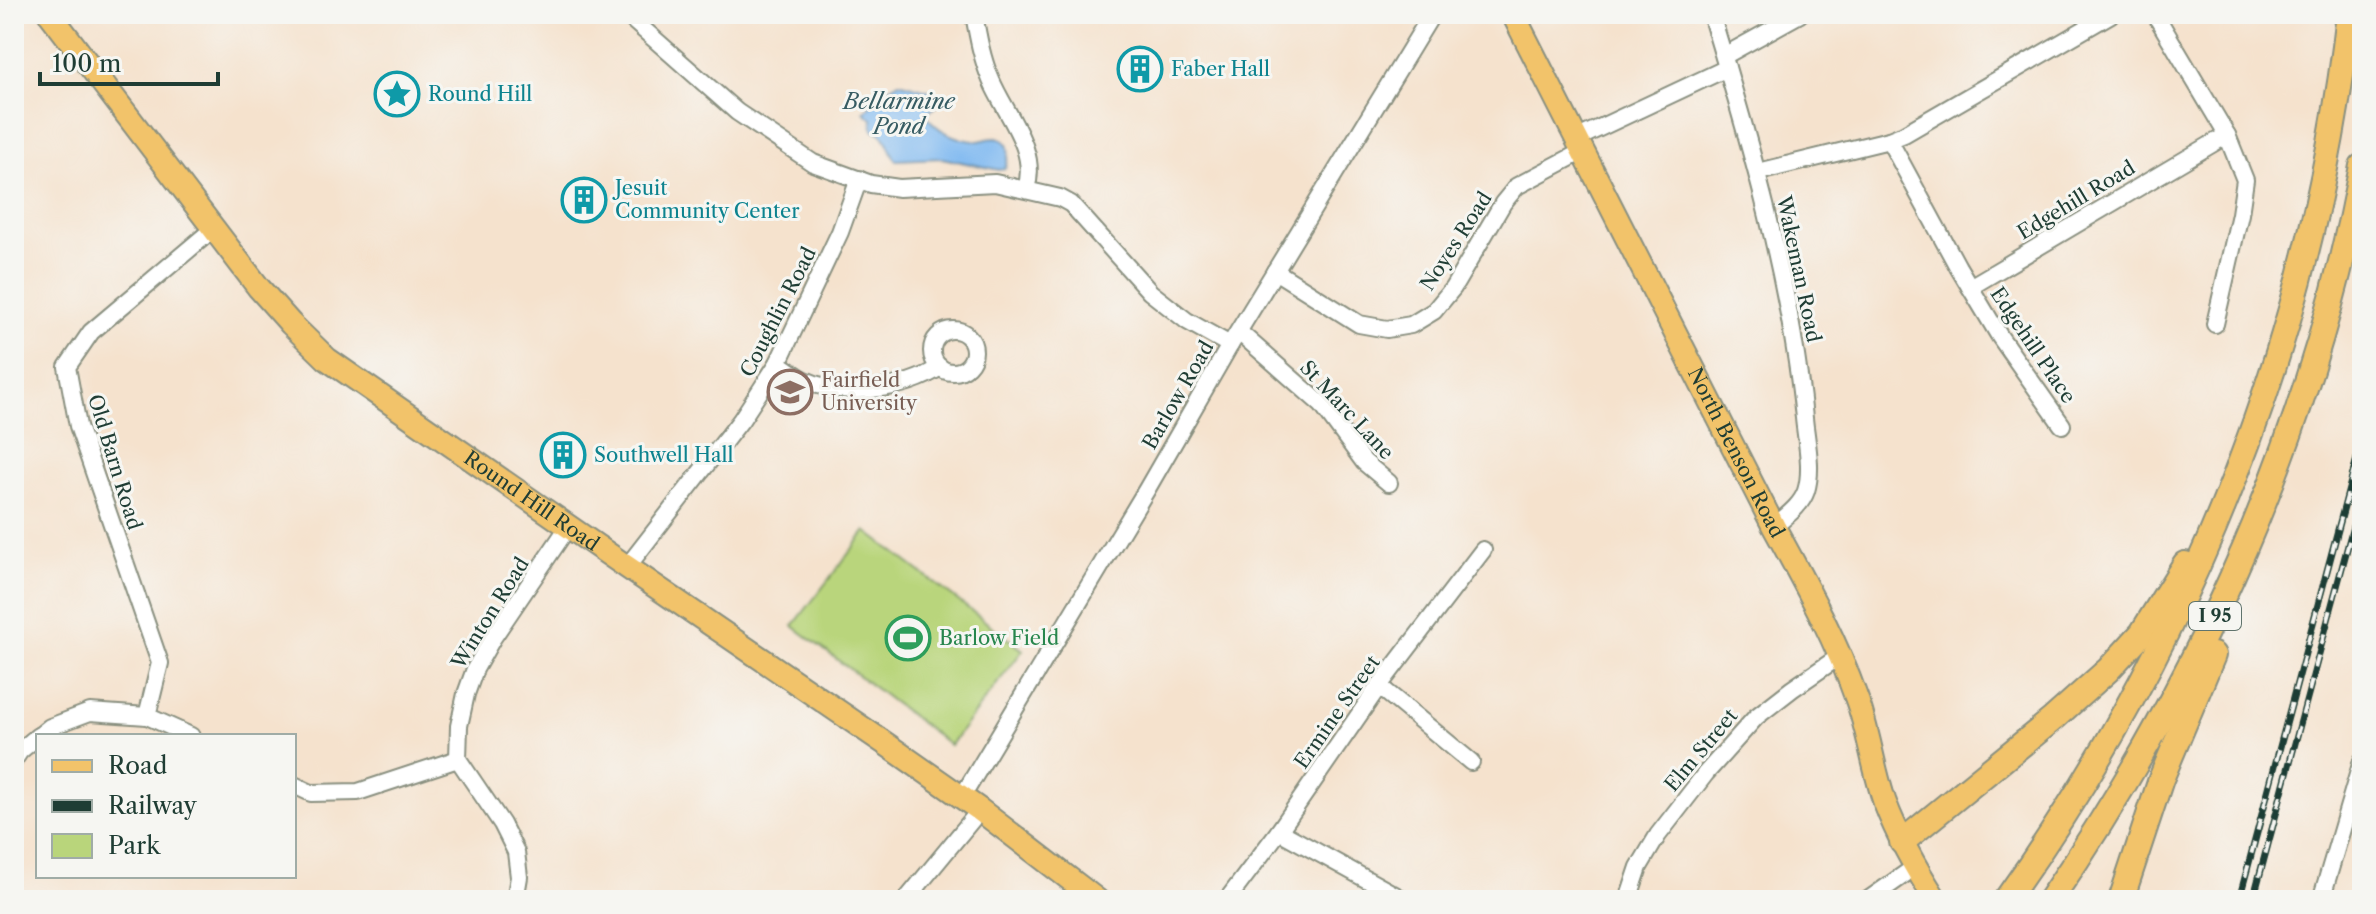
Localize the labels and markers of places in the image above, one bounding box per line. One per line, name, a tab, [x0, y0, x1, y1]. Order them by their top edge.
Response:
building icon: Faber Hall	[1116, 45, 1164, 93]
place label: Faber Hall	[1171, 57, 1270, 81]
place icon: Round Hill	[373, 70, 421, 118]
place label: Round Hill	[428, 82, 532, 106]
building icon: Jesuit Community Center	[560, 176, 608, 224]
place label: Jesuit Community Center	[612, 176, 800, 223]
school or university icon: Fairfield University	[766, 368, 814, 416]
place label: Fairfield University	[821, 368, 918, 415]
building icon: Southwell Hall	[539, 431, 587, 479]
place label: Southwell Hall	[594, 443, 734, 467]
sports icon: Barlow Field	[884, 614, 932, 662]
place label: Barlow Field	[939, 626, 1059, 650]

